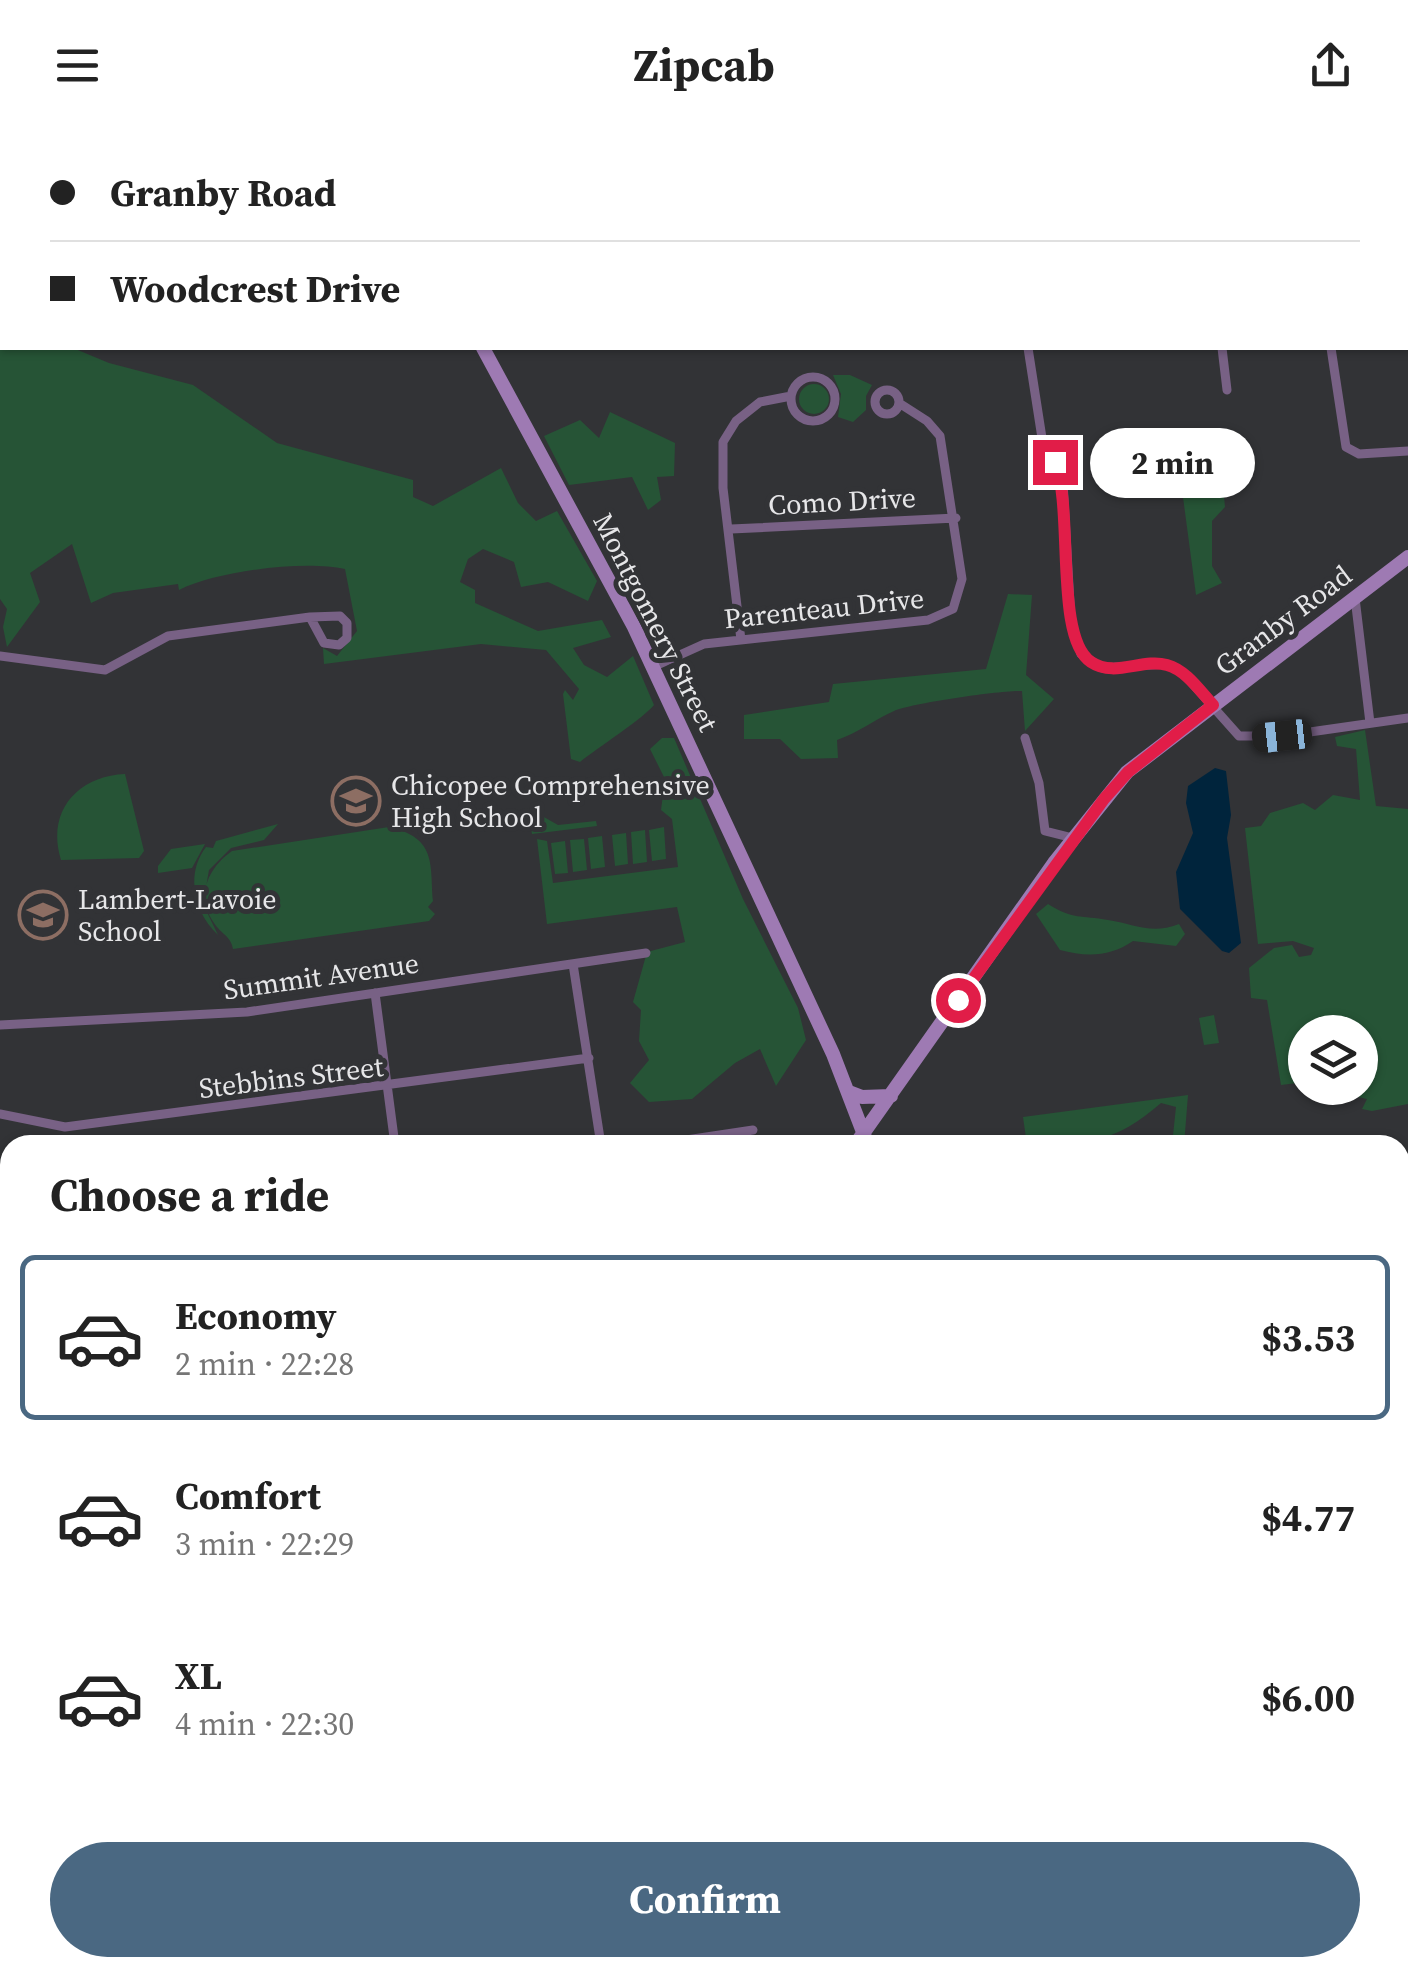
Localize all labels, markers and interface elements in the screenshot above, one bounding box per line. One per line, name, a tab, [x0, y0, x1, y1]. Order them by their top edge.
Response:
text: Zipcab	[633, 34, 775, 96]
icon: menu	[50, 38, 105, 93]
icon: share	[1303, 38, 1358, 93]
text: Granby Road	[110, 167, 336, 219]
text: Woodcrest Drive	[110, 263, 400, 315]
callout: 2 min	[1090, 427, 1255, 497]
route end	[1033, 440, 1078, 485]
text: 2 min	[1131, 441, 1214, 485]
street label: Como Drive	[767, 478, 917, 524]
street label: Montgomery Street	[584, 506, 728, 739]
street label: Granby Road	[1207, 556, 1359, 684]
street label: Parenteau Drive	[722, 579, 926, 637]
car	[1251, 718, 1313, 754]
place label: Chicopee Comprehensive High School	[391, 766, 710, 836]
school or university icon: Chicopee Comprehensive High School	[330, 775, 382, 827]
place label: Lambert-Lavoie School	[78, 880, 277, 950]
school or university icon: Lambert-Lavoie School	[17, 889, 69, 941]
street label: Summit Avenue	[221, 943, 421, 1009]
route start	[936, 978, 981, 1023]
map controls	[1288, 1015, 1378, 1105]
button: layers	[1288, 1015, 1378, 1105]
street label: Stebbins Street	[197, 1047, 386, 1107]
text: Choose a ride	[50, 1164, 329, 1226]
text: Economy	[175, 1290, 337, 1342]
icon: car	[55, 1293, 145, 1383]
text: $3.53	[1261, 1312, 1355, 1364]
text: 2 min · 22:28	[175, 1342, 354, 1386]
text: Comfort	[175, 1470, 321, 1522]
icon: car	[55, 1473, 145, 1563]
text: $4.77	[1261, 1492, 1355, 1544]
text: 3 min · 22:29	[175, 1522, 354, 1566]
text: XL	[175, 1650, 222, 1702]
icon: car	[55, 1653, 145, 1743]
text: $6.00	[1261, 1672, 1355, 1724]
text: 4 min · 22:30	[175, 1702, 354, 1746]
button: Confirm	[50, 1842, 1360, 1957]

